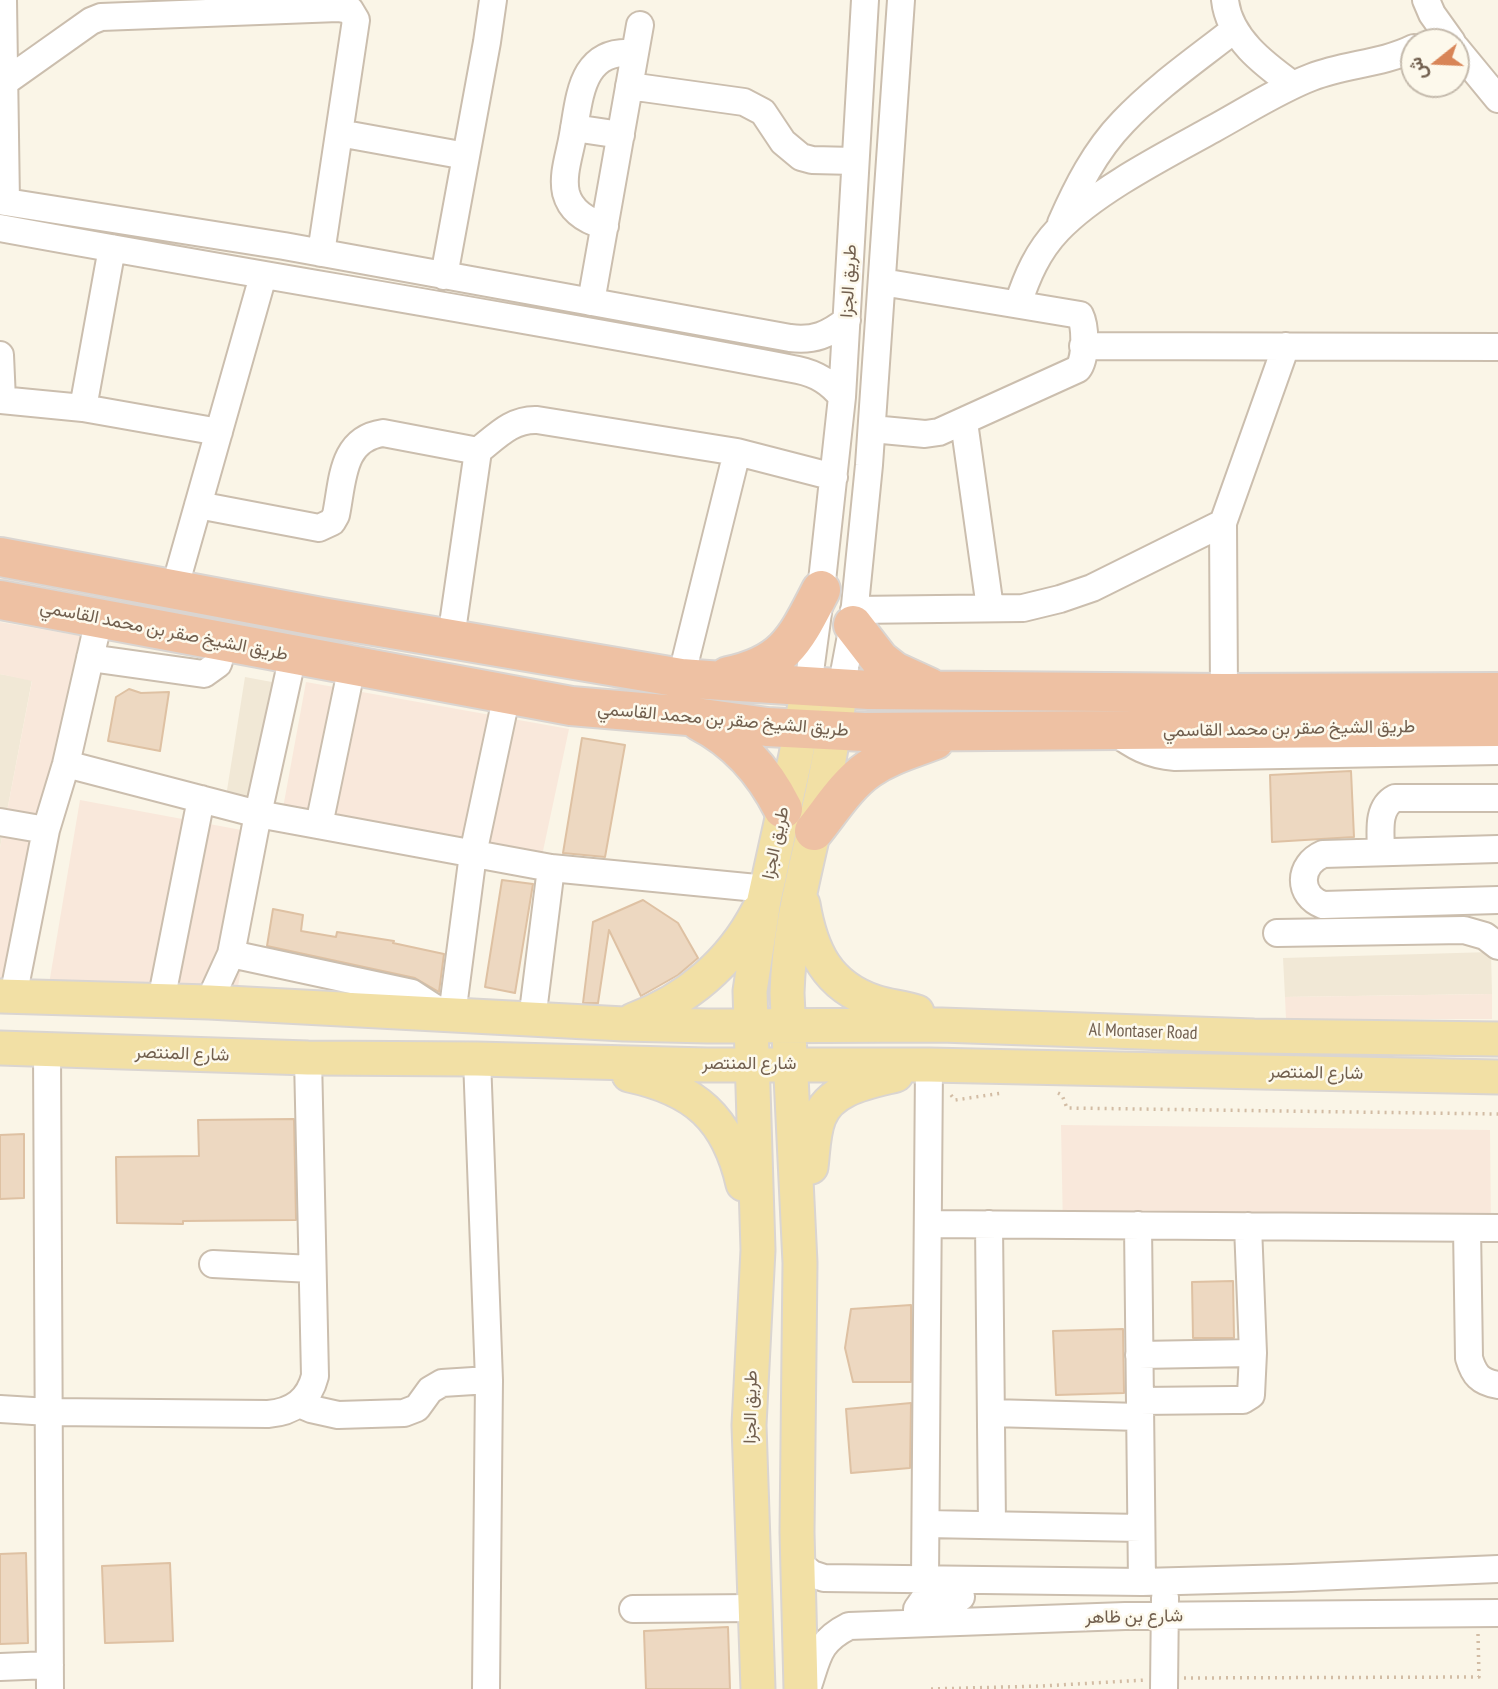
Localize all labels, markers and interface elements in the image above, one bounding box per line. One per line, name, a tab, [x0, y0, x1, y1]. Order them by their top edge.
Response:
north arrow	[1400, 28, 1470, 98]
text: ش	[1402, 54, 1432, 83]
street label: طريق الجزا	[836, 244, 862, 318]
street label: طريق الشيخ صقر بن محمد القاسمي	[38, 596, 290, 666]
street label: طريق الشيخ صقر بن محمد القاسمي	[596, 698, 850, 742]
street label: طريق الشيخ صقر بن محمد القاسمي	[1163, 716, 1415, 742]
street label: طريق الجزا	[758, 805, 794, 881]
street label: Al Montaser Road	[1088, 1019, 1198, 1045]
street label: شارع المنتصر	[134, 1042, 230, 1066]
street label: شارع المنتصر	[702, 1053, 796, 1075]
street label: شارع المنتصر	[1268, 1061, 1364, 1085]
street label: طريق الجزا	[740, 1370, 762, 1444]
street label: شارع بن ظاهر	[1085, 1605, 1183, 1629]

